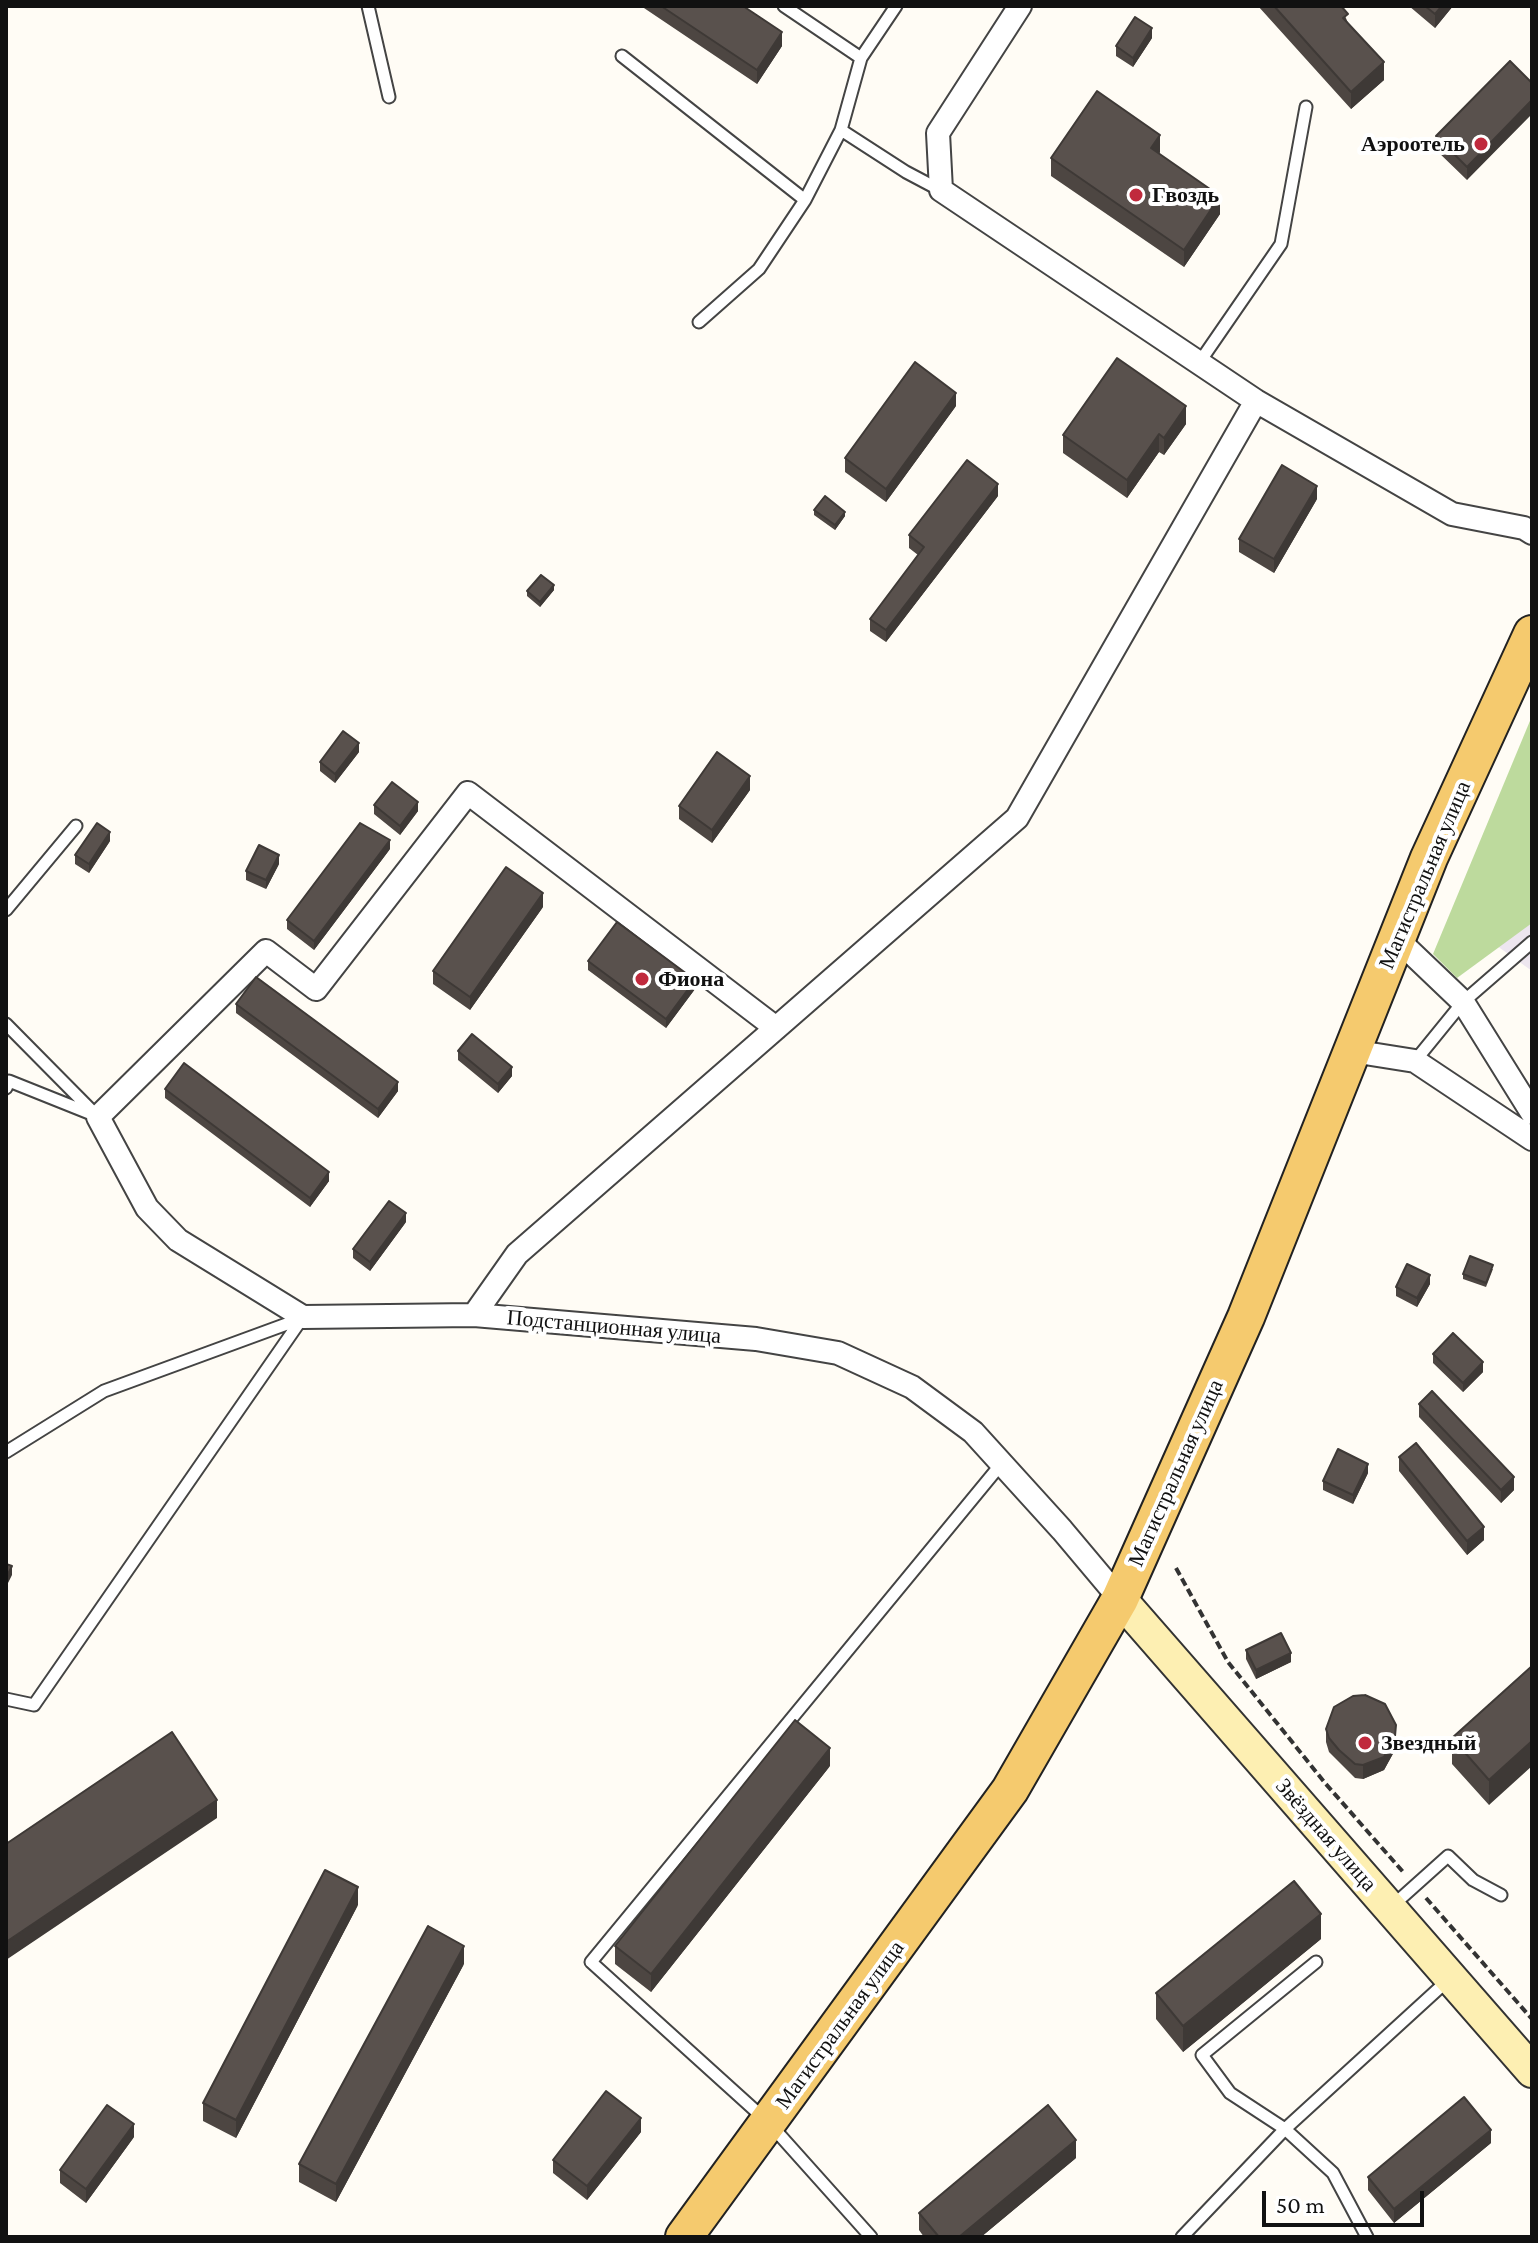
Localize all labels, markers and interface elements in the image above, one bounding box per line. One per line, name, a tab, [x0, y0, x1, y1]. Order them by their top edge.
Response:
place label: Аэроотель	[1361, 131, 1465, 157]
marker: Аэроотель	[1472, 135, 1490, 153]
place label: Гвоздь	[1152, 182, 1219, 208]
marker: Гвоздь	[1127, 186, 1145, 204]
street label: Магистральная улица	[1373, 777, 1477, 973]
place label: Фиона	[658, 966, 724, 992]
marker: Фиона	[633, 970, 651, 988]
street label: Подстанционная улица	[506, 1304, 722, 1350]
street label: Магистральная улица	[1123, 1375, 1229, 1571]
place label: Звездный	[1381, 1730, 1476, 1756]
marker: Звездный	[1356, 1734, 1374, 1752]
street label: Звёздная улица	[1270, 1773, 1382, 1897]
street label: Магистральная улица	[770, 1936, 910, 2114]
scale bar	[1266, 2175, 1428, 2225]
text: 50 m	[1276, 2191, 1325, 2218]

